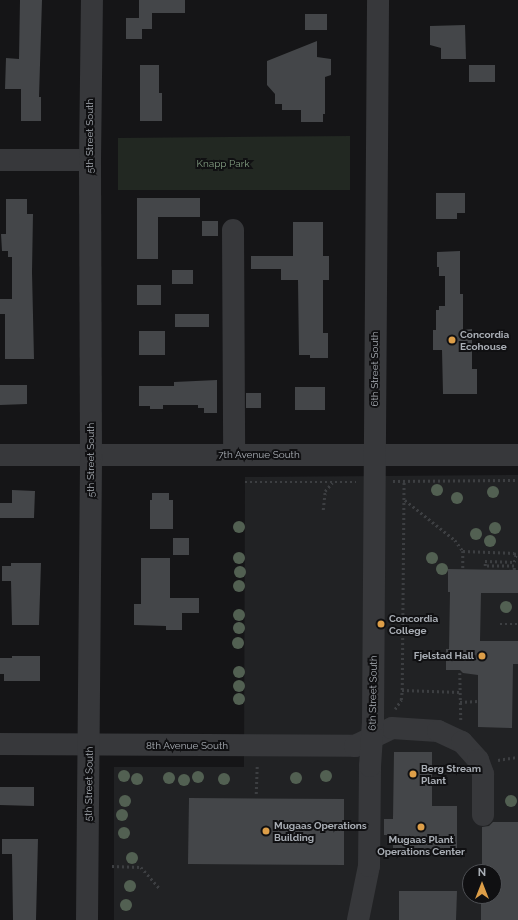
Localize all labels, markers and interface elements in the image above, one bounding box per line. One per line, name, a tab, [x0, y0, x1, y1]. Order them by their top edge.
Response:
street label: 5th Street South	[84, 99, 96, 173]
park label: Knapp Park	[196, 158, 250, 170]
place label: Concordia Ecohouse	[460, 328, 509, 352]
street label: 6th Street South	[369, 331, 381, 407]
marker: Concordia Ecohouse	[447, 335, 457, 345]
street label: 5th Street South	[85, 423, 97, 497]
street label: 7th Avenue South	[218, 449, 300, 461]
place label: Concordia College	[389, 612, 438, 636]
marker: Concordia College	[376, 619, 386, 629]
place label: Fjelstad Hall	[414, 650, 474, 662]
marker: Fjelstad Hall	[477, 651, 487, 661]
street label: 6th Street South	[366, 655, 380, 731]
street label: 8th Avenue South	[146, 740, 228, 752]
street label: 5th Street South	[82, 747, 96, 821]
place label: Berg Stream Plant	[421, 762, 481, 786]
marker: Berg Stream Plant	[408, 769, 418, 779]
place label: Mugaas Operations Building	[274, 819, 367, 842]
marker: Mugaas Plant Operations Center	[416, 822, 426, 832]
marker: Mugaas Operations Building	[261, 826, 271, 836]
place label: Mugaas Plant Operations Center	[377, 833, 465, 856]
north arrow	[462, 864, 502, 904]
text: N	[478, 866, 486, 879]

